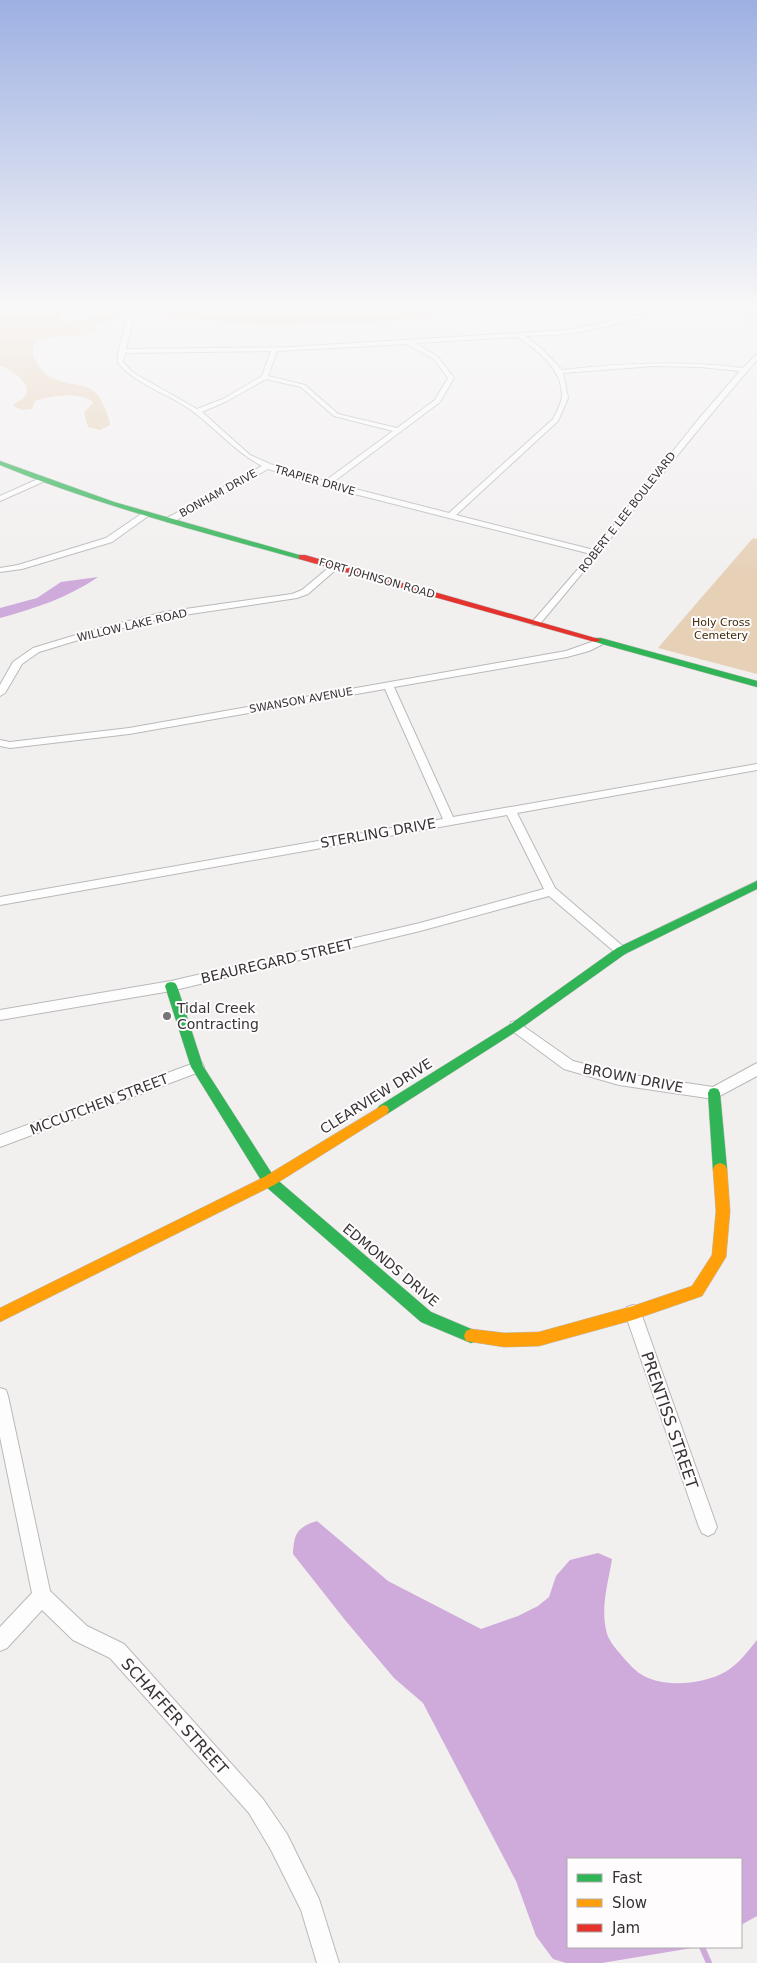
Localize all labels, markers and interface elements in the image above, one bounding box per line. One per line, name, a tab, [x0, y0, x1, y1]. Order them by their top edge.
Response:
street label: ROBERT E LEE BOULEVARD	[576, 449, 679, 575]
street label: TRAPIER DRIVE	[272, 462, 357, 498]
street label: BONHAM DRIVE	[177, 467, 259, 520]
street label: FORT JOHNSON ROAD	[317, 556, 436, 601]
street label: WILLOW LAKE ROAD	[76, 606, 188, 644]
park label: Holy Cross Cemetery	[692, 616, 750, 642]
street label: SWANSON AVENUE	[248, 685, 354, 716]
street label: STERLING DRIVE	[319, 815, 437, 851]
street label: BEAUREGARD STREET	[199, 936, 355, 986]
place label: Tidal Creek Contracting	[176, 1000, 259, 1032]
marker: Tidal Creek Contracting	[161, 1010, 173, 1022]
street label: CLEARVIEW DRIVE	[317, 1055, 435, 1137]
street label: BROWN DRIVE	[581, 1060, 685, 1096]
street label: MCCUTCHEN STREET	[27, 1070, 171, 1138]
street label: EDMONDS DRIVE	[340, 1220, 442, 1310]
street label: PRENTISS STREET	[637, 1349, 702, 1491]
street label: SCHAFFER STREET	[117, 1654, 232, 1779]
legend	[567, 1858, 742, 1948]
text: Fast	[612, 1869, 642, 1887]
text: Slow	[612, 1894, 647, 1912]
text: Jam	[611, 1919, 640, 1937]

